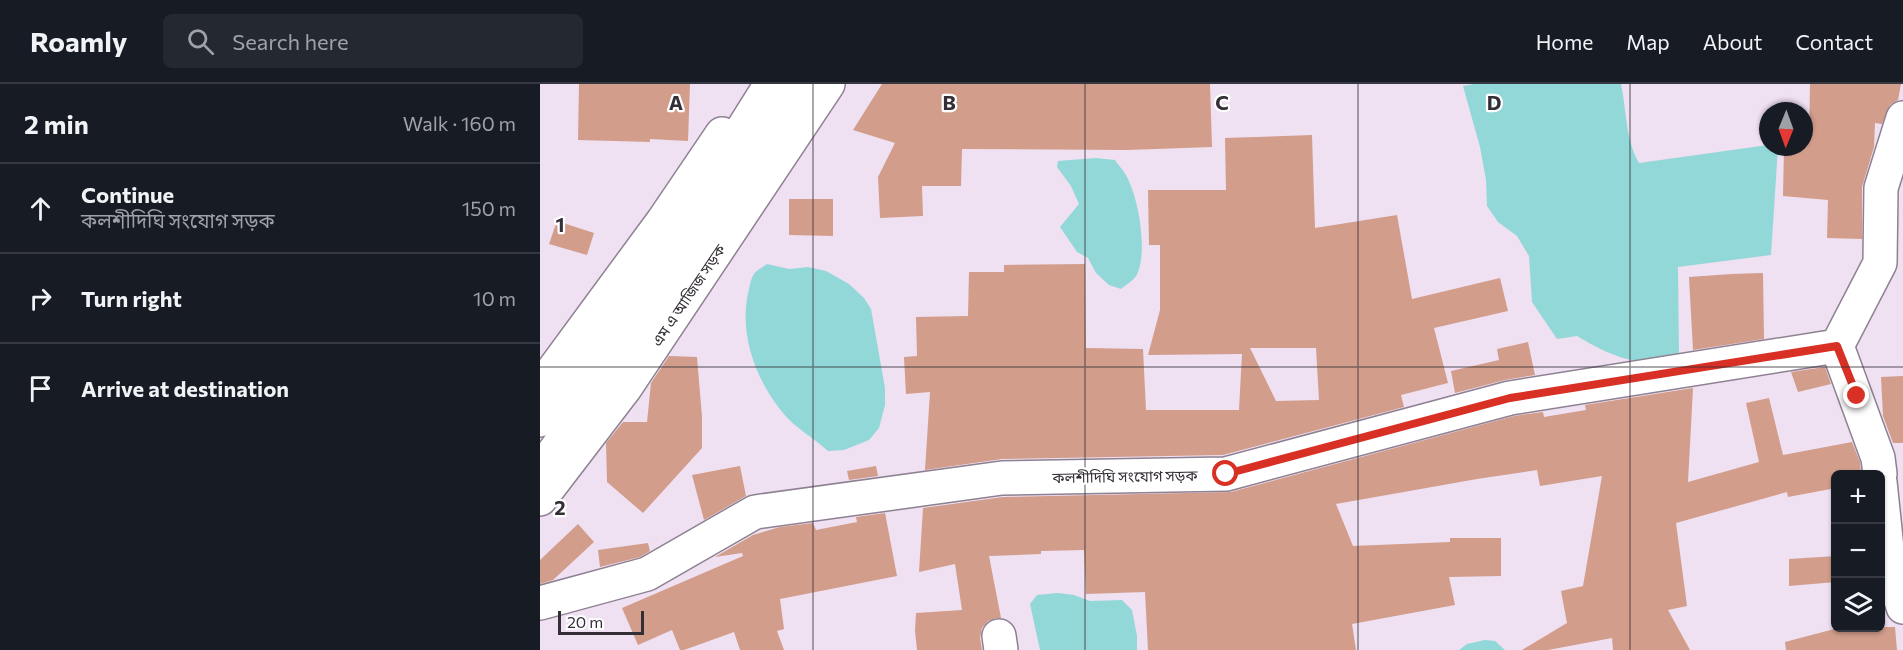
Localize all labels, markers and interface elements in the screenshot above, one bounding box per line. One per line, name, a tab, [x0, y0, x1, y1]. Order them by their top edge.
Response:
search box	[163, 14, 583, 68]
text: Roamly	[30, 24, 127, 58]
icon: search	[184, 25, 217, 58]
text: Search here	[232, 28, 349, 55]
text: Home	[1536, 29, 1593, 54]
text: Map	[1626, 29, 1670, 54]
text: About	[1703, 29, 1762, 54]
text: Contact	[1795, 29, 1873, 54]
text: A	[669, 90, 683, 114]
text: B	[942, 90, 956, 114]
text: C	[1215, 90, 1229, 114]
text: D	[1487, 90, 1501, 114]
north arrow	[1759, 102, 1813, 156]
text: 2 min	[24, 108, 89, 139]
text: Walk · 160 m	[403, 111, 516, 135]
text: Continue	[81, 181, 174, 208]
icon: ahead	[24, 192, 57, 225]
text: 150 m	[462, 196, 516, 220]
text: কলশীদিঘি সংযোগ সড়ক	[81, 208, 275, 232]
text: 1	[555, 212, 565, 236]
street label: এম এ আজিজ সড়ক	[647, 240, 729, 349]
icon: right	[24, 282, 57, 315]
text: Turn right	[81, 285, 182, 312]
text: 10 m	[473, 286, 516, 310]
icon: arrive	[24, 372, 57, 405]
text: Arrive at destination	[81, 375, 289, 402]
route end	[1843, 382, 1869, 408]
route start	[1212, 460, 1238, 486]
street label: কলশীদিঘি সংযোগ সড়ক	[1051, 466, 1199, 486]
map controls	[1831, 470, 1885, 632]
button: +	[1831, 470, 1885, 524]
text: 2	[554, 495, 566, 519]
button: −	[1831, 524, 1885, 578]
button: layers	[1831, 578, 1885, 632]
scale bar	[558, 608, 644, 636]
text: 20 m	[567, 612, 603, 631]

